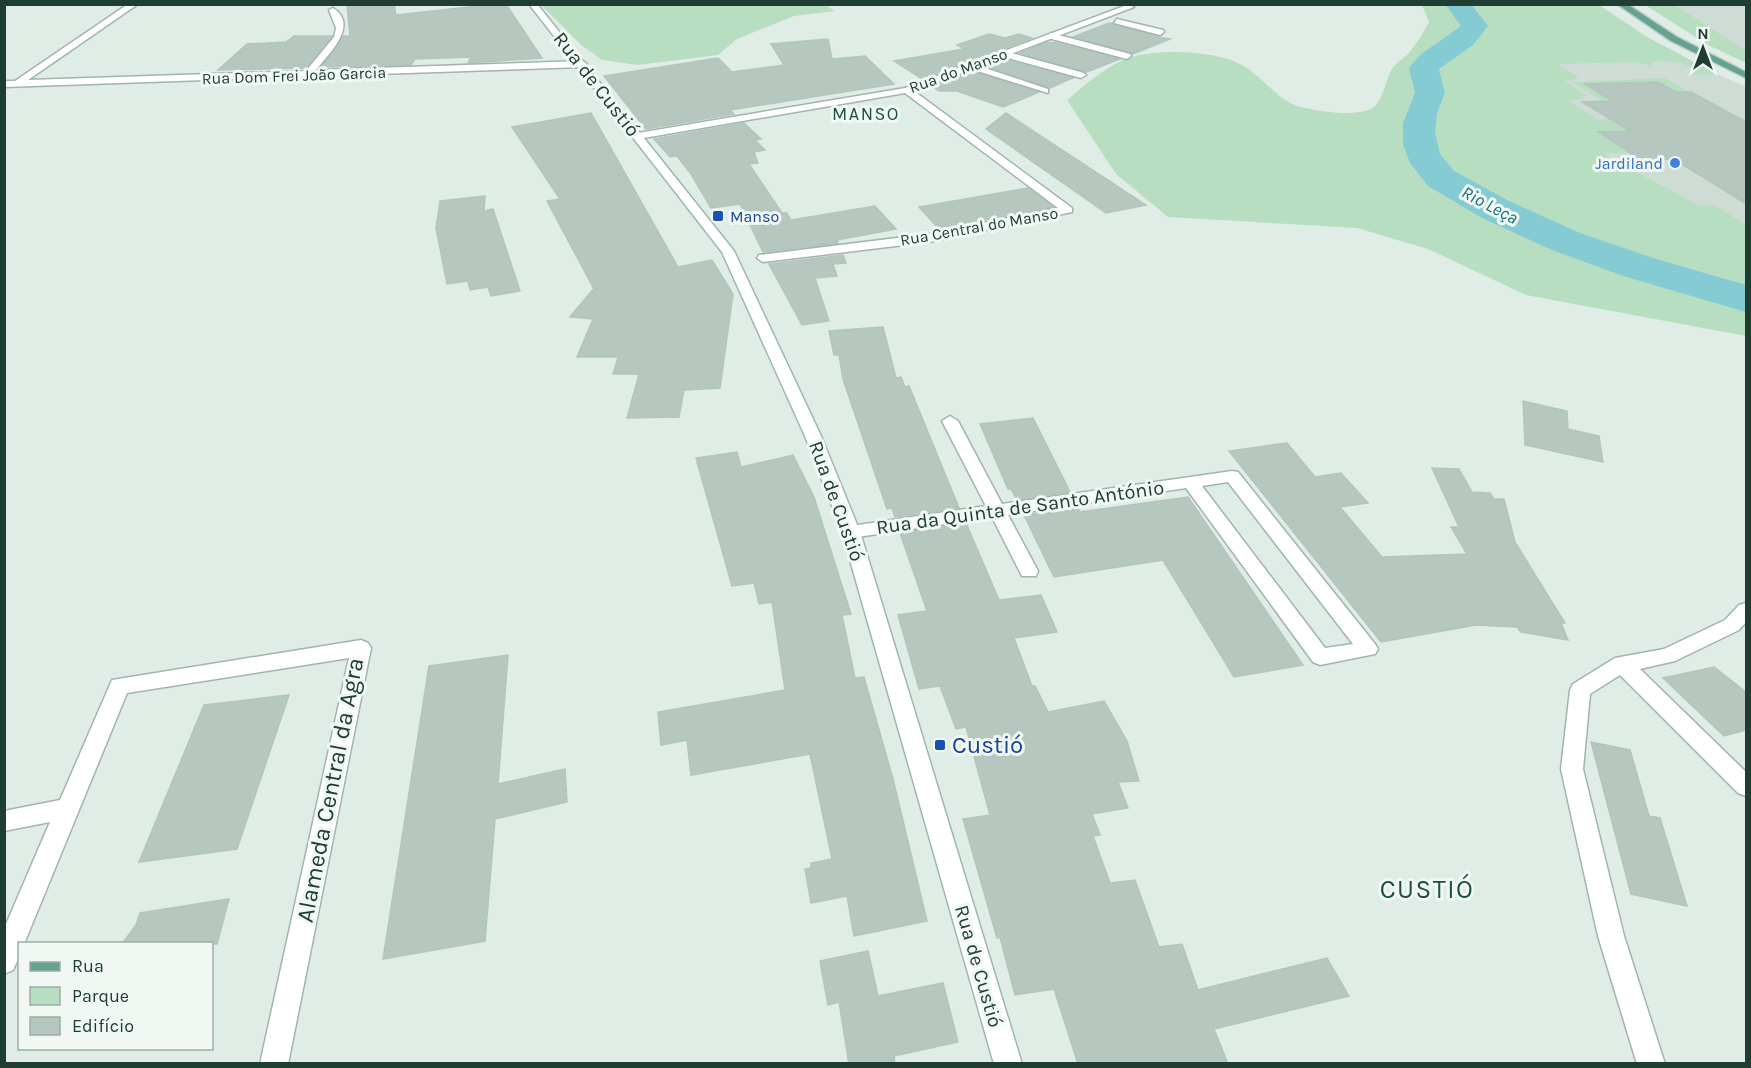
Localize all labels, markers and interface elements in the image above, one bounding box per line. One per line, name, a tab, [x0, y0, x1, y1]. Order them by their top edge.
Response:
north arrow	[1673, 18, 1733, 78]
text: N	[1697, 24, 1709, 43]
street label: Rua de Custió	[549, 27, 645, 141]
street label: Rua do Manso	[906, 44, 1010, 97]
street label: Rua Dom Frei João Garcia	[202, 63, 386, 88]
district label: MANSO	[832, 103, 900, 125]
place label: Jardiland	[1595, 154, 1663, 173]
marker: Jardiland	[1668, 156, 1682, 170]
water label: Rio Leça	[1458, 181, 1522, 229]
street label: Rua Central do Manso	[899, 203, 1059, 250]
place label: Manso	[730, 207, 779, 226]
marker: Manso	[711, 209, 725, 223]
street label: Rua de Custió	[804, 438, 869, 564]
street label: Rua da Quinta de Santo António	[875, 476, 1165, 539]
street label: Alameda Central da Agra	[291, 655, 369, 925]
place label: Custió	[952, 731, 1023, 759]
marker: Custió	[933, 738, 947, 752]
district label: CUSTIÓ	[1380, 873, 1474, 905]
street label: Rua de Custió	[950, 902, 1007, 1030]
legend	[18, 942, 213, 1050]
text: Rua	[72, 955, 104, 977]
text: Parque	[72, 985, 129, 1007]
text: Edifício	[72, 1015, 134, 1037]

